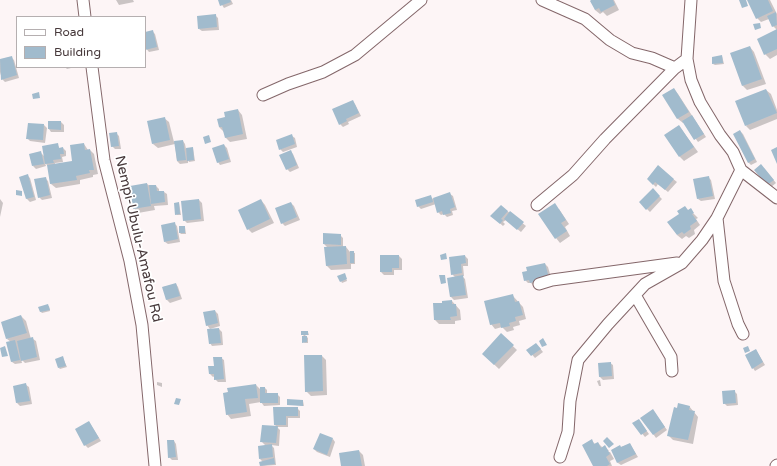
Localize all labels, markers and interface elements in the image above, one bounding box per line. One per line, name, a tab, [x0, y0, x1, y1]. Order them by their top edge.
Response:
legend	[16, 16, 146, 68]
text: Road	[54, 25, 84, 39]
text: Building	[54, 45, 101, 59]
street label: Nempi-Ubulu-Amafou Rd	[111, 154, 165, 324]

